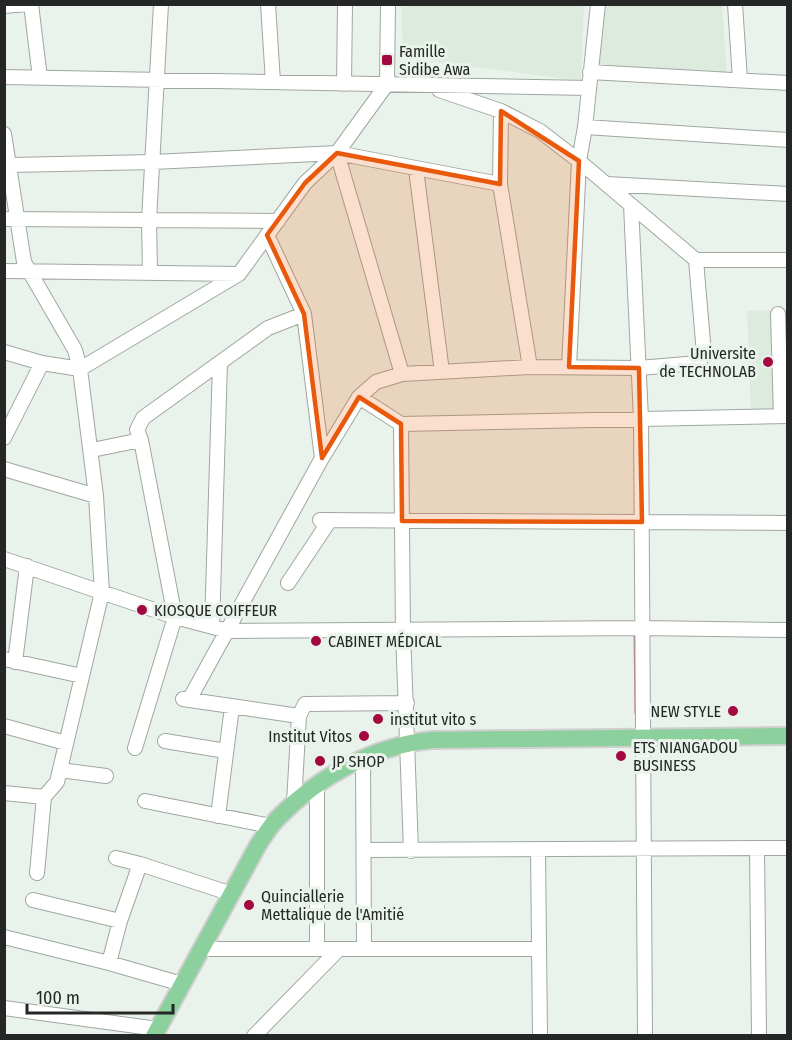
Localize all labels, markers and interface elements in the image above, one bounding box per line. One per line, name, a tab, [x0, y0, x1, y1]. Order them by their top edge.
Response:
place label: Famille Sidibe Awa	[399, 42, 470, 79]
marker: Famille Sidibe Awa	[380, 53, 394, 67]
place label: Universite de TECHNOLAB	[659, 344, 756, 381]
marker: Universite de TECHNOLAB	[761, 355, 775, 369]
place label: KIOSQUE COIFFEUR	[154, 601, 277, 620]
marker: KIOSQUE COIFFEUR	[135, 603, 149, 617]
place label: CABINET MÉDICAL	[328, 632, 442, 651]
marker: CABINET MÉDICAL	[309, 634, 323, 648]
place label: NEW STYLE	[650, 702, 721, 721]
marker: NEW STYLE	[726, 704, 740, 718]
place label: institut vito s	[390, 710, 476, 729]
marker: institut vito s	[371, 712, 385, 726]
place label: Institut Vitos	[268, 727, 352, 746]
marker: Institut Vitos	[357, 729, 371, 743]
place label: ETS NIANGADOU BUSINESS	[633, 738, 738, 775]
marker: ETS NIANGADOU BUSINESS	[614, 749, 628, 763]
place label: JP SHOP	[332, 752, 385, 771]
marker: JP SHOP	[313, 754, 327, 768]
place label: Quinciallerie Mettalique de l'Amitié	[261, 887, 404, 924]
marker: Quinciallerie Mettalique de l'Amitié	[242, 898, 256, 912]
scale bar	[27, 977, 172, 1015]
text: 100 m	[36, 987, 80, 1009]

